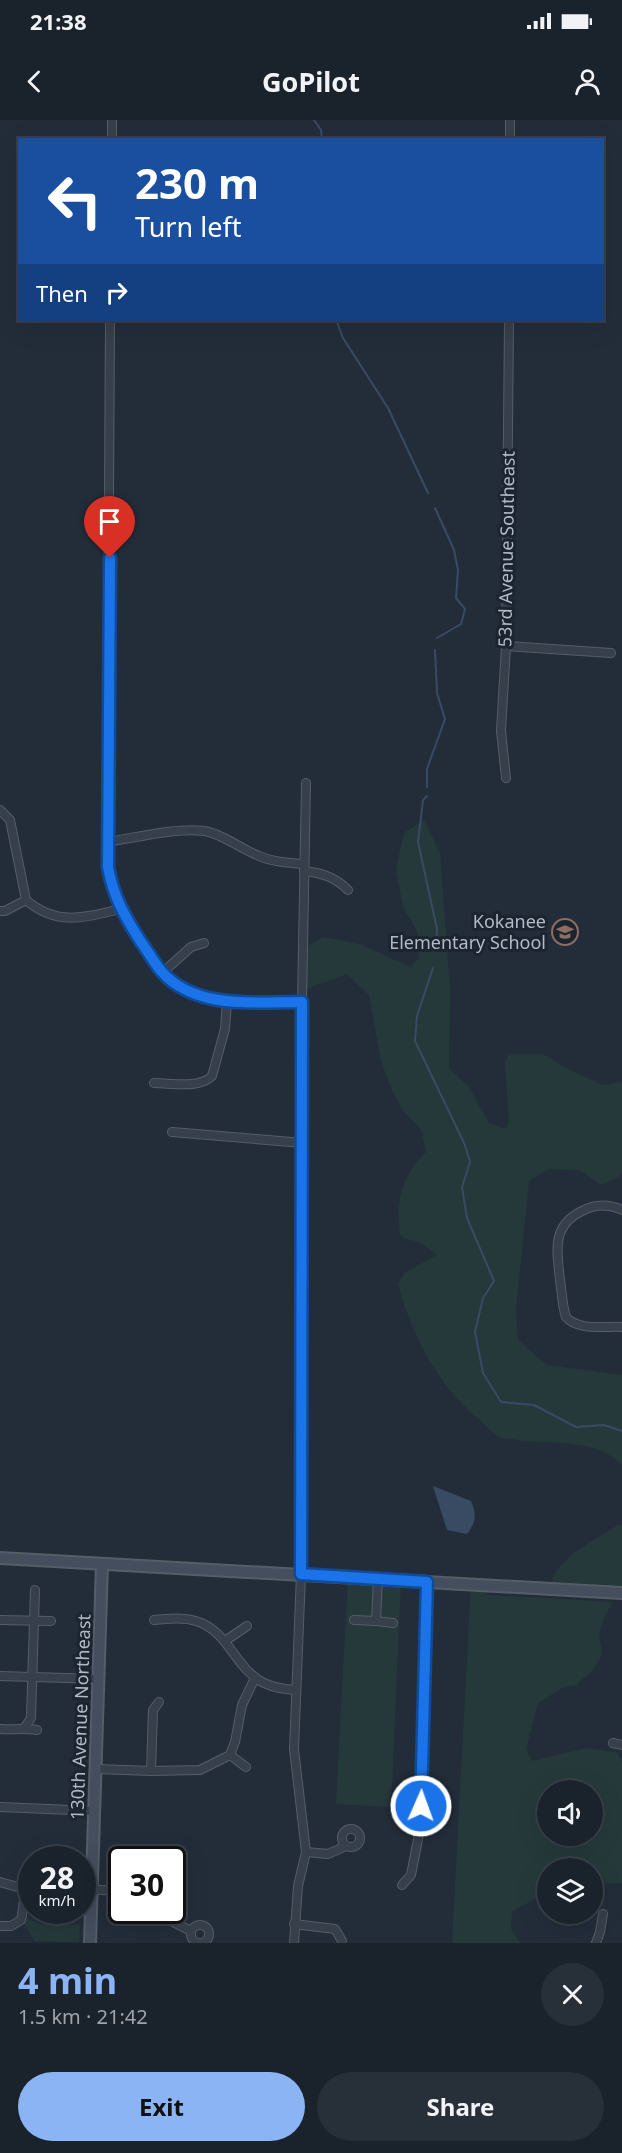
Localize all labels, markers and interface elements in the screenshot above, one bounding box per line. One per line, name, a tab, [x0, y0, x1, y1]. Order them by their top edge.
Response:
text: 21:38	[30, 6, 87, 36]
text: GoPilot	[262, 63, 360, 100]
icon: back	[18, 65, 51, 98]
icon: person	[571, 65, 604, 98]
text: 230 m	[135, 154, 259, 211]
icon: left	[36, 162, 114, 240]
text: Turn left	[135, 208, 241, 245]
icon: right	[100, 276, 133, 309]
text: Then	[36, 278, 88, 308]
street label: 53rd Avenue Southeast	[492, 450, 520, 647]
pin	[84, 496, 135, 558]
icon: arrive	[93, 505, 126, 538]
place label: Kokanee Elementary School	[389, 909, 546, 954]
school or university icon: Kokanee Elementary School	[550, 917, 580, 947]
street label: 130th Avenue Northeast	[64, 1613, 96, 1820]
position arrow	[389, 1774, 453, 1838]
map controls	[537, 1780, 603, 1924]
button: sound	[537, 1780, 603, 1846]
speed limit sign: 30	[108, 1846, 186, 1924]
text: 28	[40, 1857, 74, 1898]
button: layers	[537, 1858, 603, 1924]
text: km/h	[39, 1890, 75, 1910]
text: 4 min	[18, 1956, 117, 2005]
button: close	[541, 1963, 604, 2026]
text: 1.5 km · 21:42	[18, 2003, 148, 2030]
button: Exit	[18, 2072, 305, 2141]
button: Share	[317, 2072, 604, 2141]

